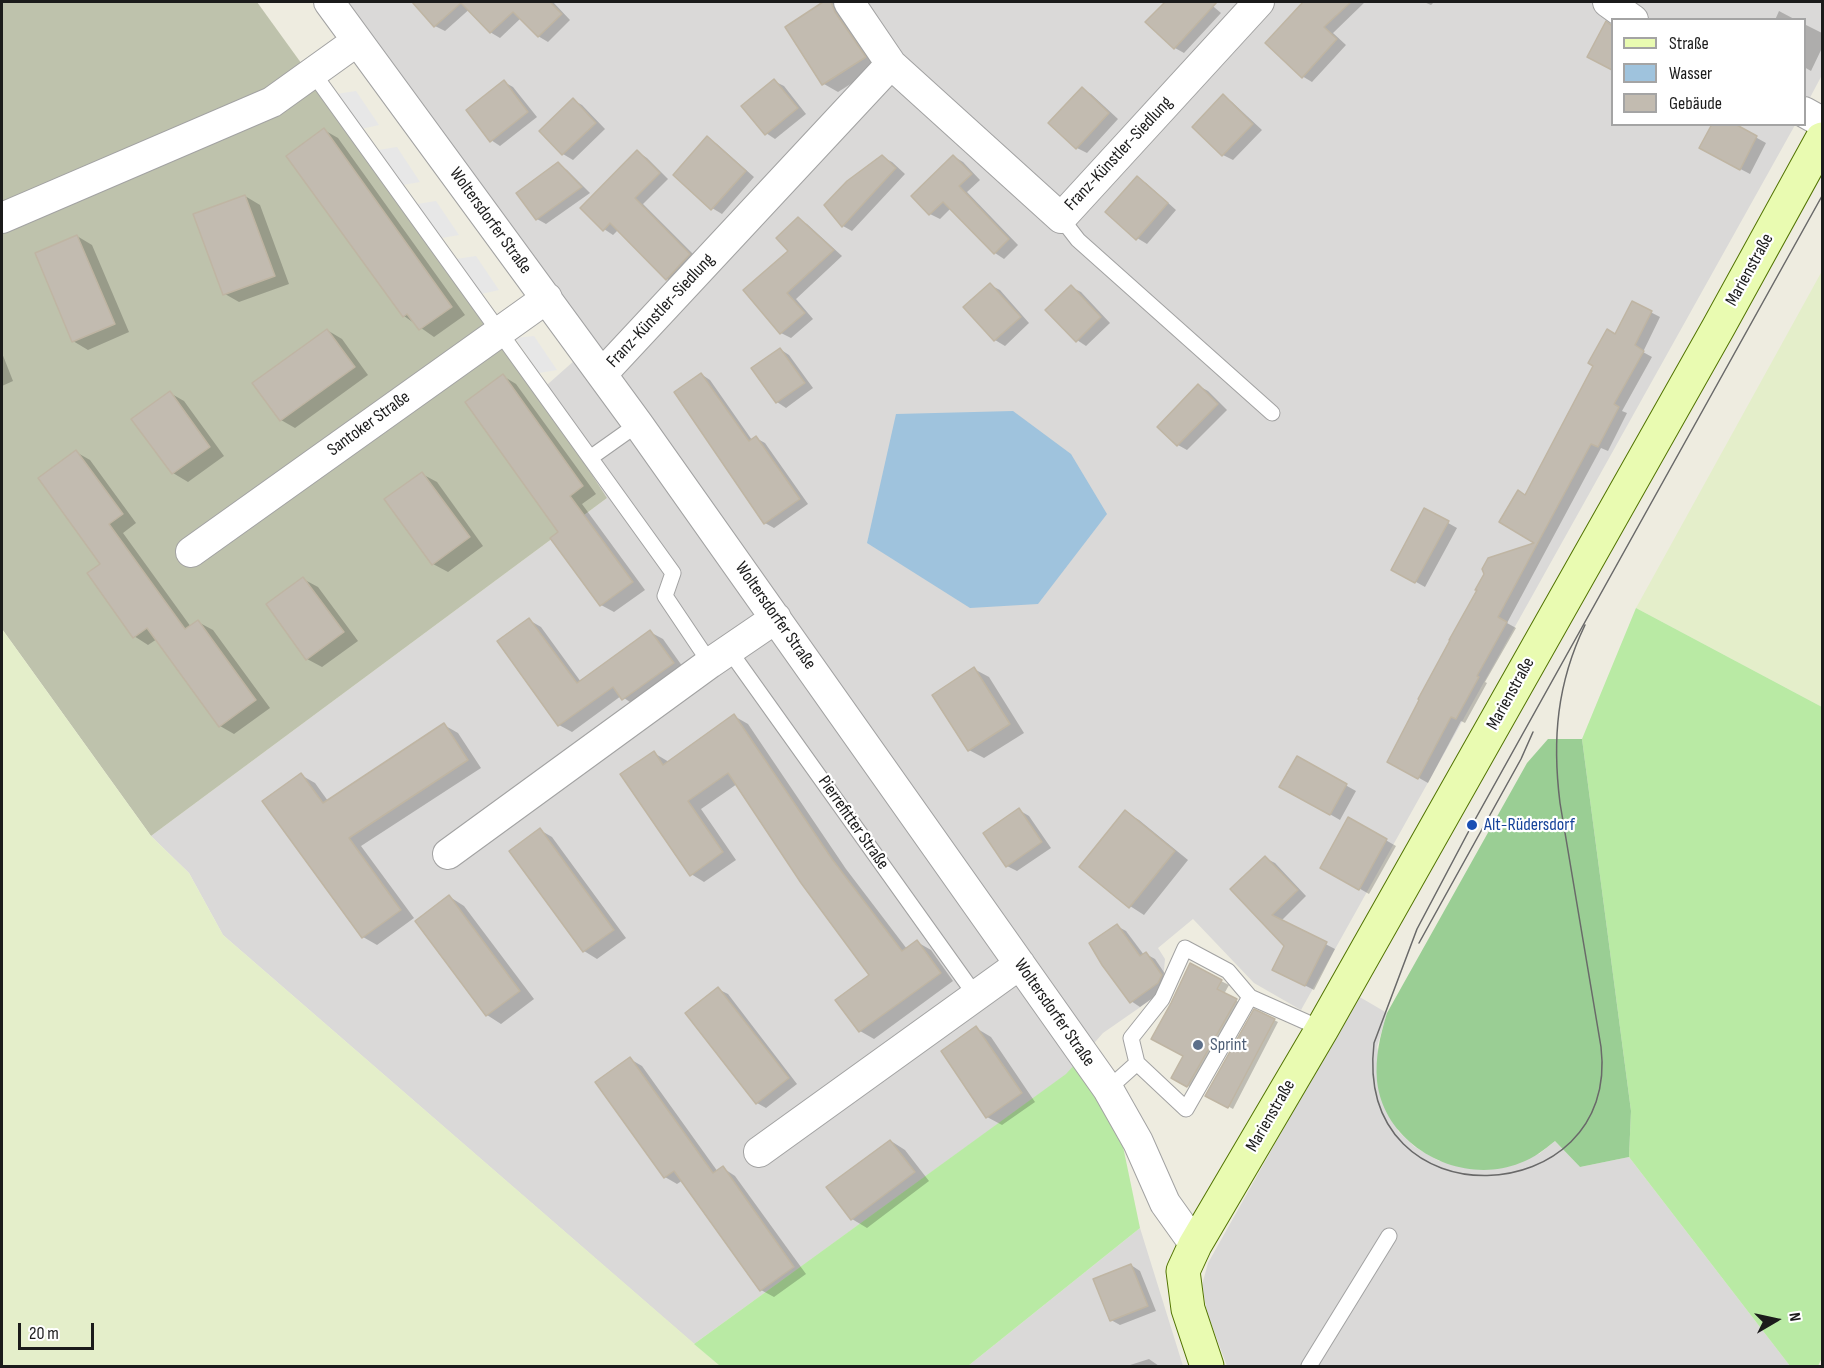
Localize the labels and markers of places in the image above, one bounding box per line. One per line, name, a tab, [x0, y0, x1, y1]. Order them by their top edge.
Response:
place label: Alt-Rüdersdorf	[1484, 814, 1575, 836]
marker: Alt-Rüdersdorf	[1465, 818, 1479, 832]
place label: Sprint	[1210, 1034, 1247, 1056]
marker: Sprint	[1191, 1038, 1205, 1052]

